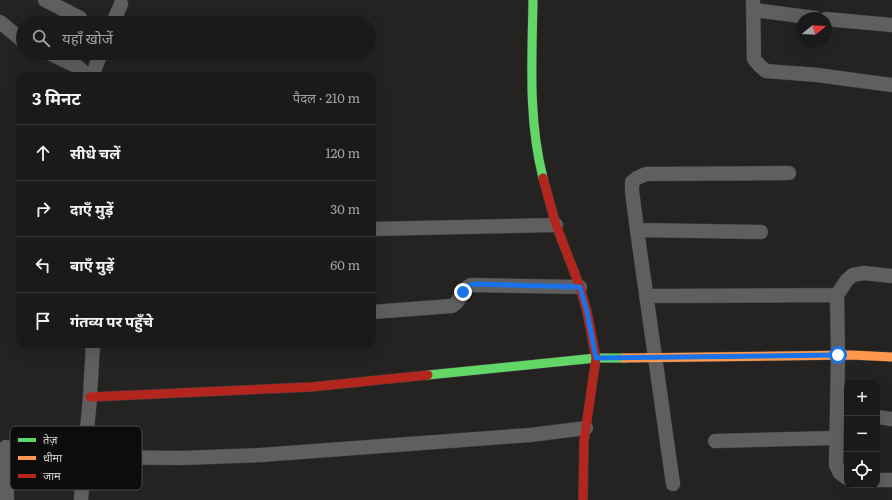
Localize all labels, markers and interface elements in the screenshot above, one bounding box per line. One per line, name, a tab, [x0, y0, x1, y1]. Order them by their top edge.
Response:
north arrow	[796, 12, 832, 48]
search box	[16, 16, 376, 60]
text: यहाँ खोजें	[62, 26, 113, 49]
icon: search	[30, 27, 52, 49]
text: 3 मिनट	[32, 85, 81, 110]
text: पैदल · 210 m	[293, 88, 360, 107]
text: सीधे चलें	[70, 141, 120, 164]
icon: ahead	[32, 142, 54, 164]
text: 120 m	[325, 143, 360, 162]
text: दाएँ मुड़ें	[70, 197, 113, 220]
icon: right	[32, 198, 54, 220]
text: 30 m	[330, 199, 360, 218]
text: बाएँ मुड़ें	[70, 253, 114, 276]
icon: left	[32, 254, 54, 276]
text: 60 m	[330, 255, 360, 274]
route end	[454, 283, 472, 301]
text: गंतव्य पर पहुँचे	[70, 309, 153, 332]
icon: arrive	[32, 310, 54, 332]
route start	[829, 346, 847, 364]
map controls	[844, 380, 880, 488]
button: +	[844, 380, 880, 416]
button: −	[844, 416, 880, 452]
legend	[10, 426, 142, 490]
text: तेज़	[43, 431, 58, 447]
text: धीमा	[43, 449, 62, 465]
button: locate	[844, 452, 880, 488]
text: जाम	[43, 467, 61, 483]

